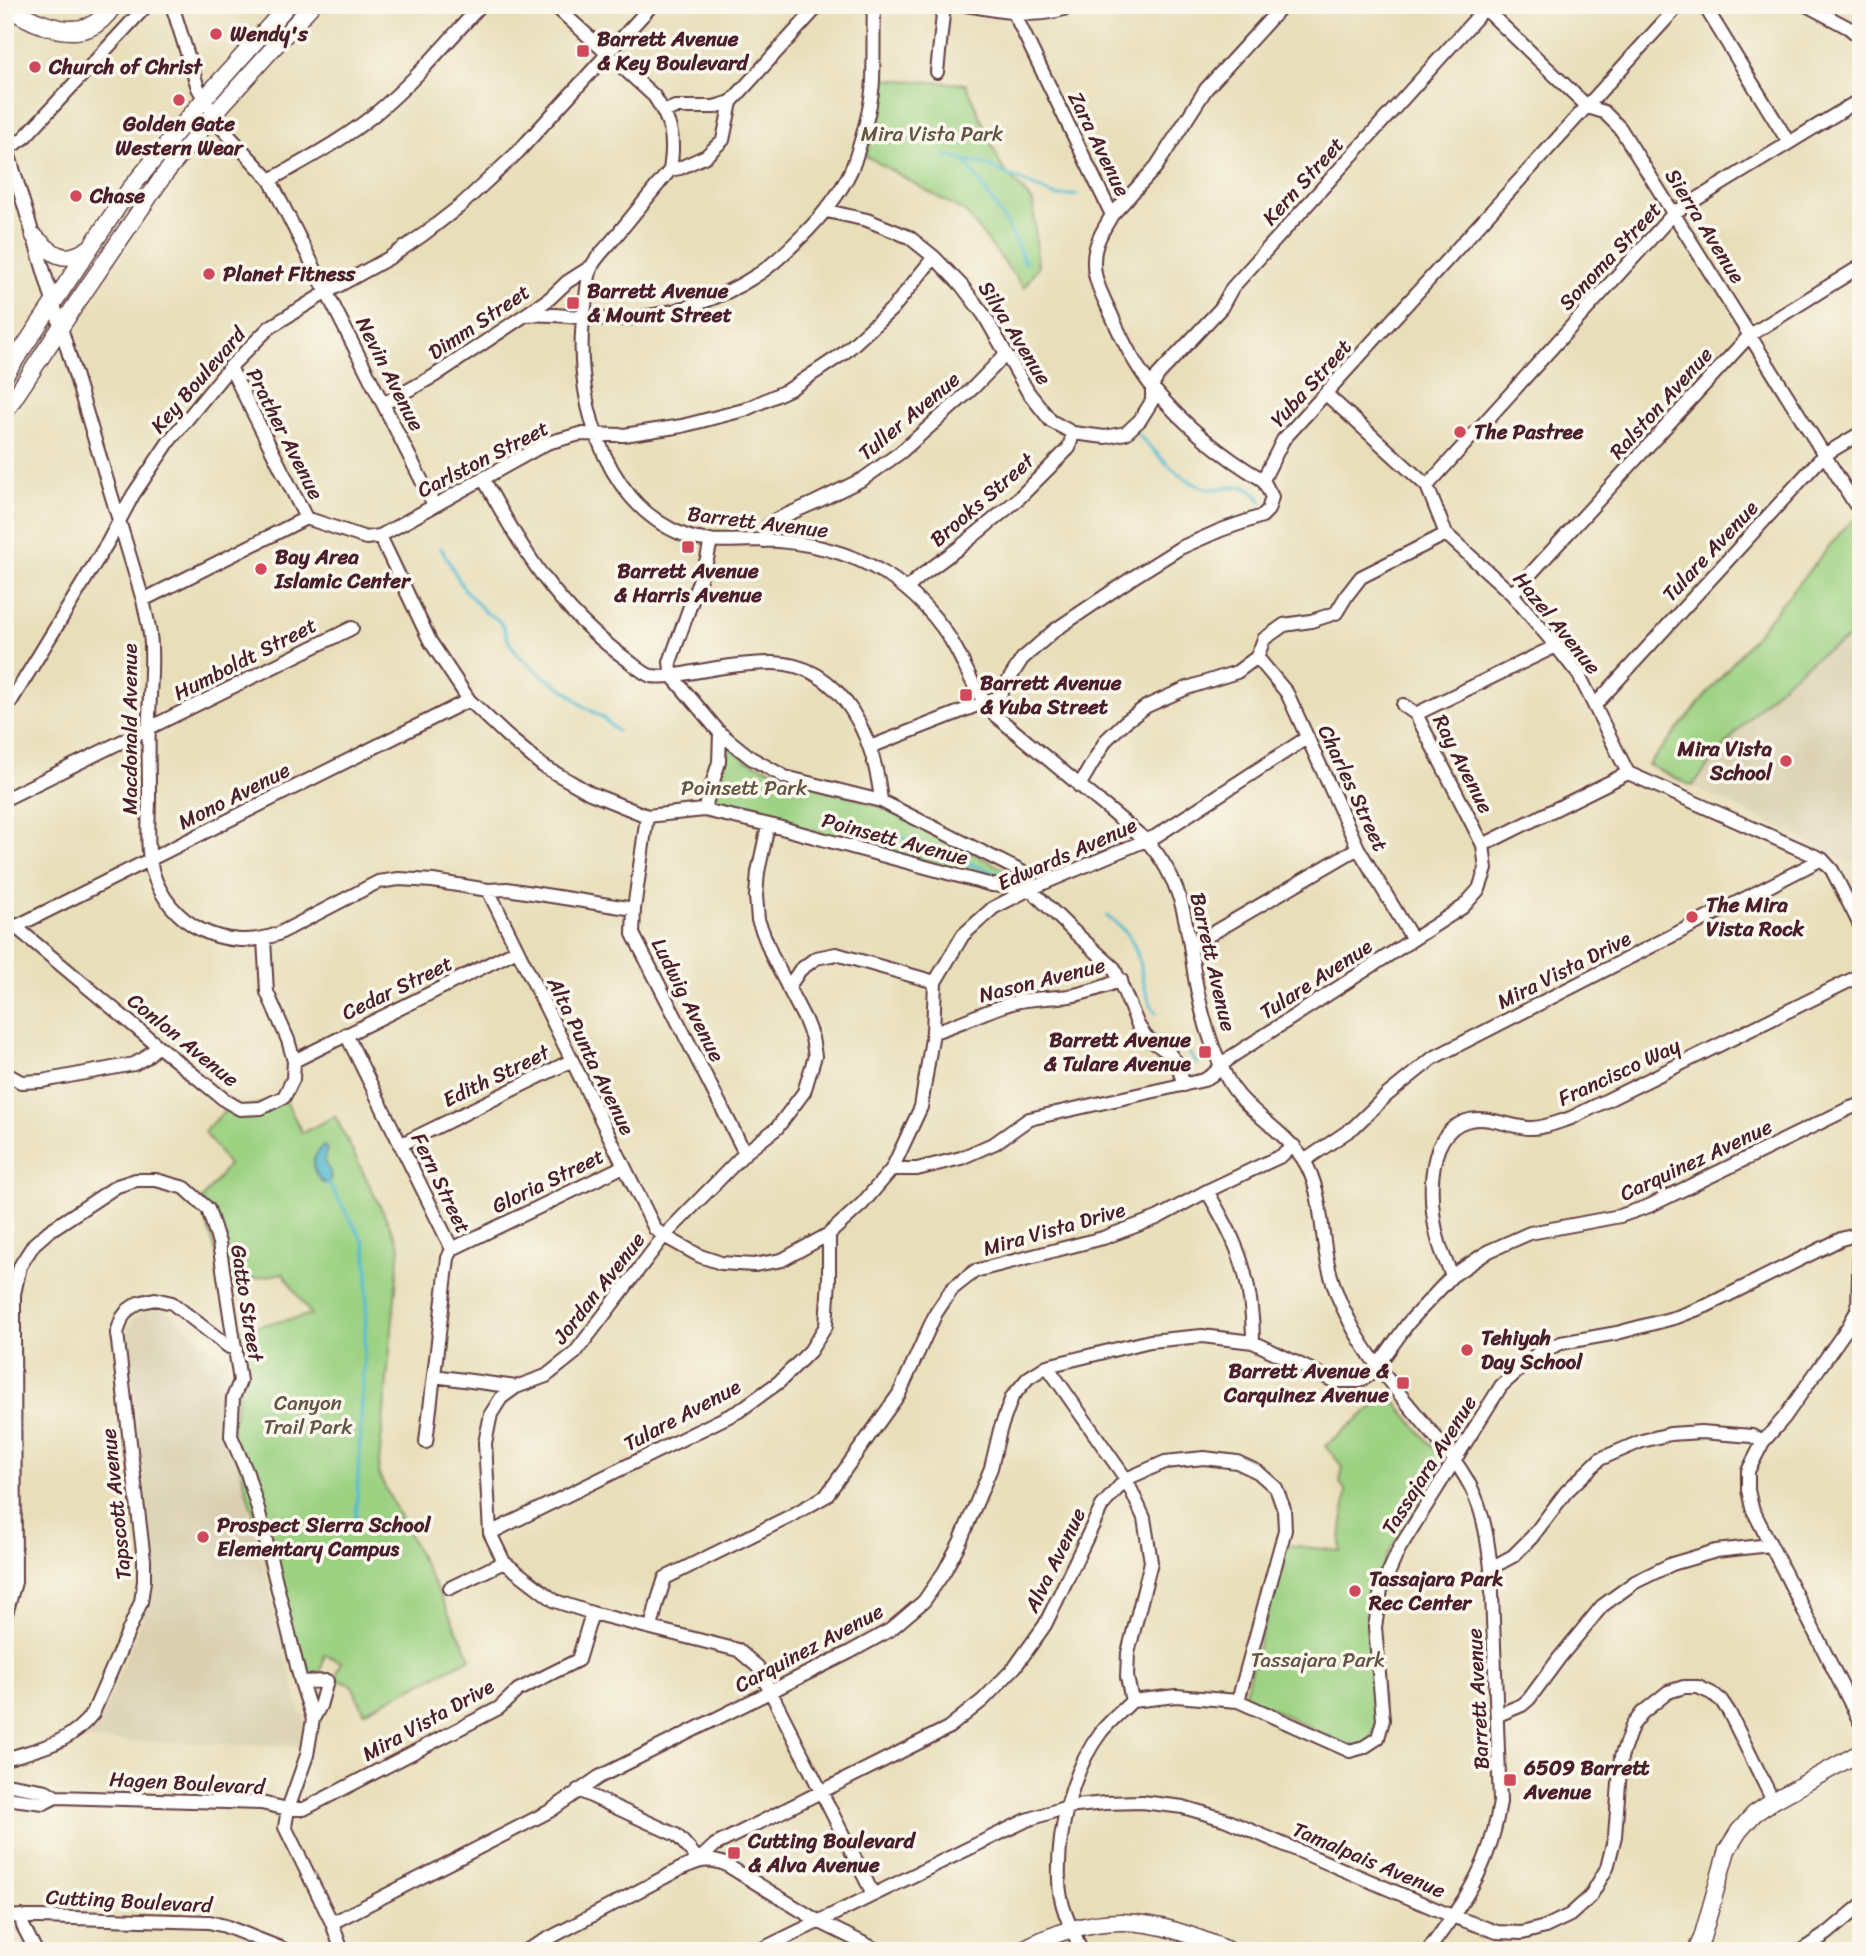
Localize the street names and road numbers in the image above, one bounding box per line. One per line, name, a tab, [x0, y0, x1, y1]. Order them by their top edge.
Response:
street label: Zara Avenue	[1057, 85, 1141, 204]
street label: Kern Street	[1252, 127, 1354, 235]
street label: Sierra Avenue	[1654, 161, 1756, 291]
street label: Sonoma Street	[1549, 192, 1671, 320]
street label: Silva Avenue	[968, 273, 1062, 393]
street label: Dimm Street	[420, 274, 538, 370]
street label: Nevin Avenue	[345, 310, 435, 438]
street label: Key Boulevard	[140, 316, 257, 442]
street label: Yuba Street	[1260, 330, 1362, 436]
street label: Ralston Avenue	[1599, 337, 1723, 468]
street label: Prather Avenue	[235, 361, 335, 507]
street label: Tuller Avenue	[849, 361, 969, 471]
street label: Carlston Street	[410, 409, 556, 509]
street label: Brooks Street	[921, 442, 1044, 557]
street label: Tulare Avenue	[1652, 491, 1768, 611]
street label: Barrett Avenue	[685, 495, 831, 550]
street label: Hazel Avenue	[1503, 563, 1611, 684]
street label: Humboldt Street	[166, 606, 324, 712]
street label: Macdonald Avenue	[111, 643, 149, 815]
street label: Ray Avenue	[1422, 708, 1504, 821]
street label: Charles Street	[1307, 718, 1399, 858]
street label: Mono Avenue	[171, 751, 297, 841]
street label: Poinsett Avenue	[818, 801, 972, 877]
street label: Edwards Avenue	[991, 806, 1143, 902]
street label: Barrett Avenue	[1179, 889, 1247, 1035]
street label: Mira Vista Drive	[1490, 920, 1638, 1020]
street label: Tulare Avenue	[1252, 928, 1380, 1030]
street label: Ludwig Avenue	[640, 931, 736, 1069]
street label: Cedar Street	[335, 945, 459, 1031]
street label: Nason Avenue	[975, 946, 1109, 1014]
street label: Alta Punta Avenue	[536, 969, 646, 1142]
street label: Conlon Avenue	[118, 983, 248, 1098]
street label: Francisco Way	[1551, 1027, 1687, 1117]
street label: Edith Street	[436, 1033, 557, 1118]
street label: Carquinez Avenue	[1613, 1108, 1779, 1212]
street label: Fern Street	[400, 1126, 482, 1240]
street label: Gloria Street	[485, 1137, 611, 1225]
street label: Mira Vista Drive	[978, 1191, 1130, 1267]
street label: Jordan Avenue	[542, 1223, 656, 1354]
street label: Gatto Street	[219, 1242, 275, 1365]
street label: Tulare Avenue	[616, 1368, 748, 1462]
street label: Tassajara Avenue	[1371, 1387, 1487, 1543]
street label: Tapscott Avenue	[89, 1426, 143, 1582]
street label: Alva Avenue	[1013, 1501, 1097, 1620]
street label: Carquinez Avenue	[727, 1592, 891, 1704]
street label: Barrett Avenue	[1455, 1627, 1501, 1771]
street label: Mira Vista Drive	[355, 1668, 501, 1772]
street label: Hagen Boulevard	[108, 1760, 268, 1806]
street label: Tamalpais Avenue	[1286, 1811, 1452, 1909]
street label: Cutting Boulevard	[45, 1878, 215, 1924]

